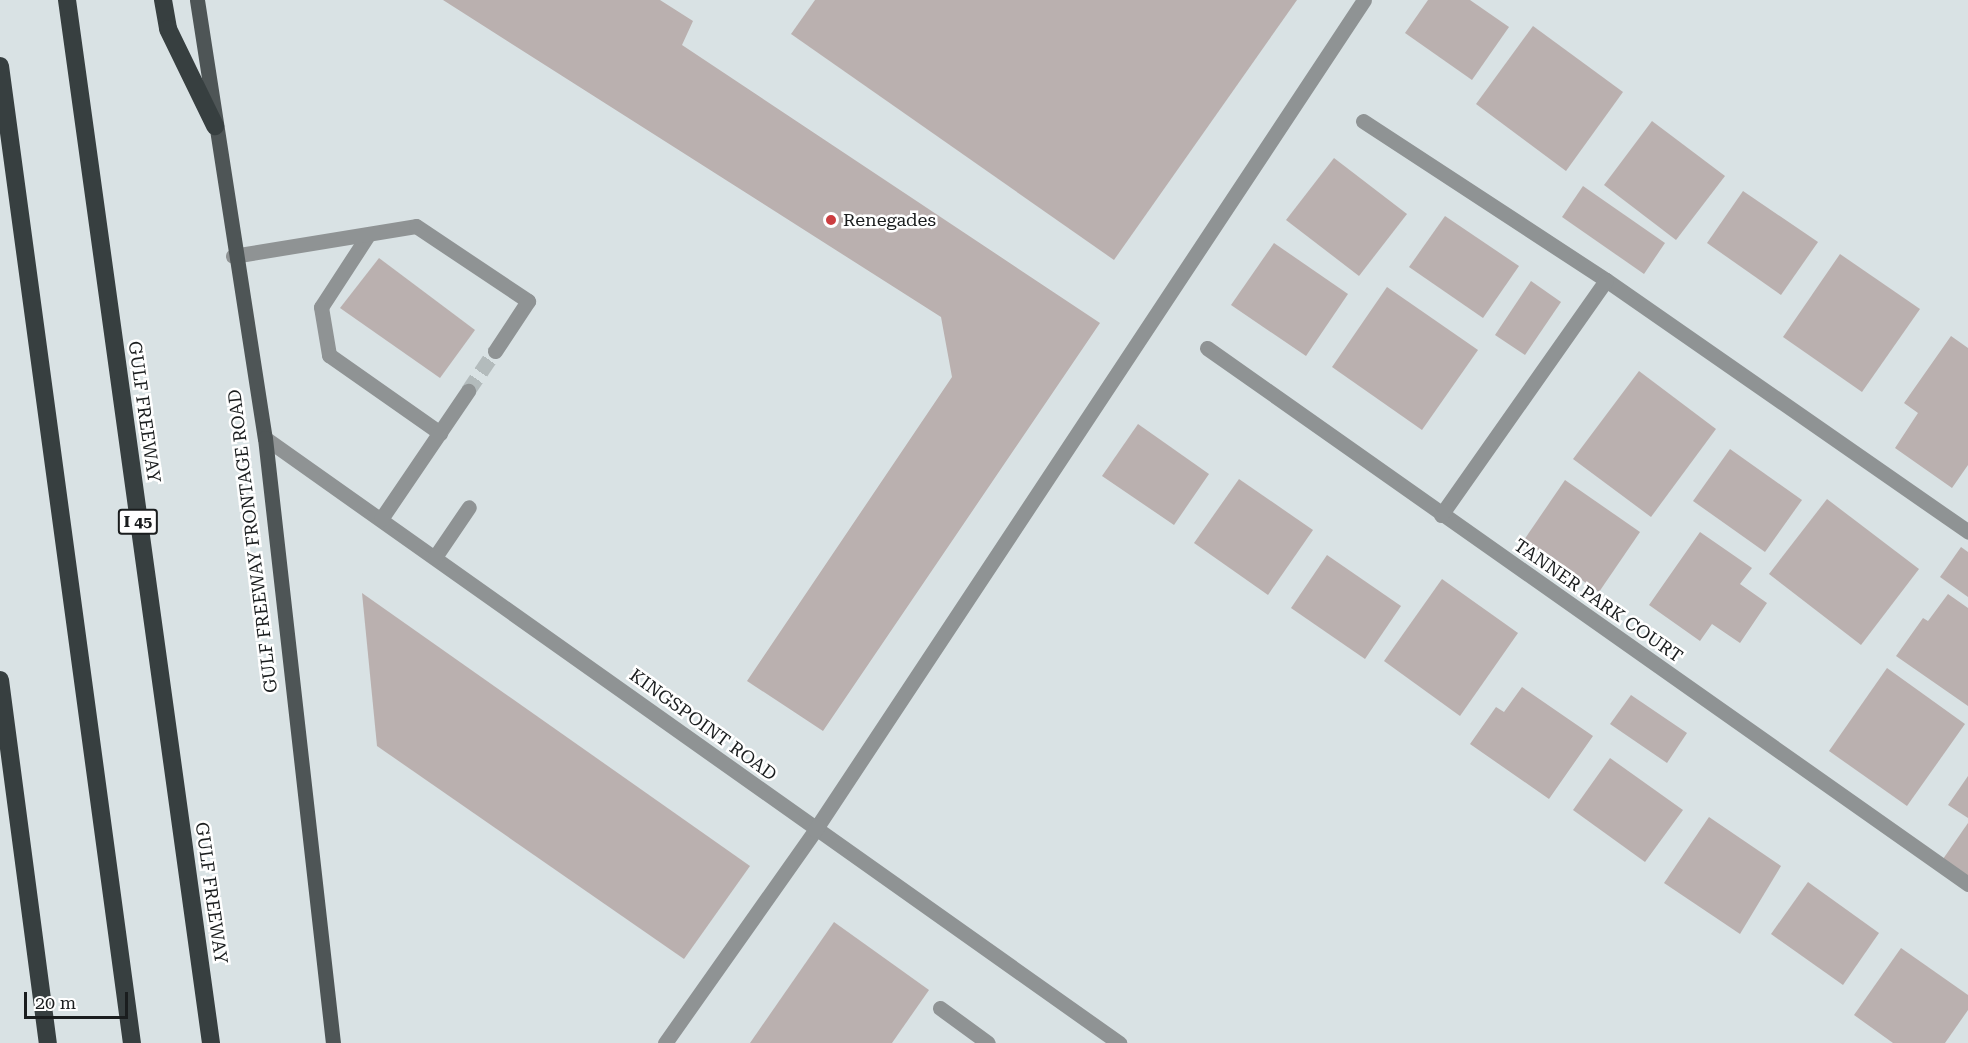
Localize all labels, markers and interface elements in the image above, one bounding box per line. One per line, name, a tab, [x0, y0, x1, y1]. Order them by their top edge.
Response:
place label: Renegades	[843, 209, 936, 231]
marker: Renegades	[824, 213, 838, 227]
street label: GULF FREEWAY	[123, 340, 165, 484]
street label: GULF FREEWAY FRONTAGE ROAD	[224, 388, 282, 694]
road number: I 45	[117, 509, 159, 535]
street label: TANNER PARK COURT	[1510, 535, 1686, 667]
street label: KINGSPOINT ROAD	[625, 664, 781, 786]
street label: GULF FREEWAY	[190, 821, 232, 965]
scale bar	[27, 980, 130, 1018]
text: 20 m	[35, 992, 76, 1013]

